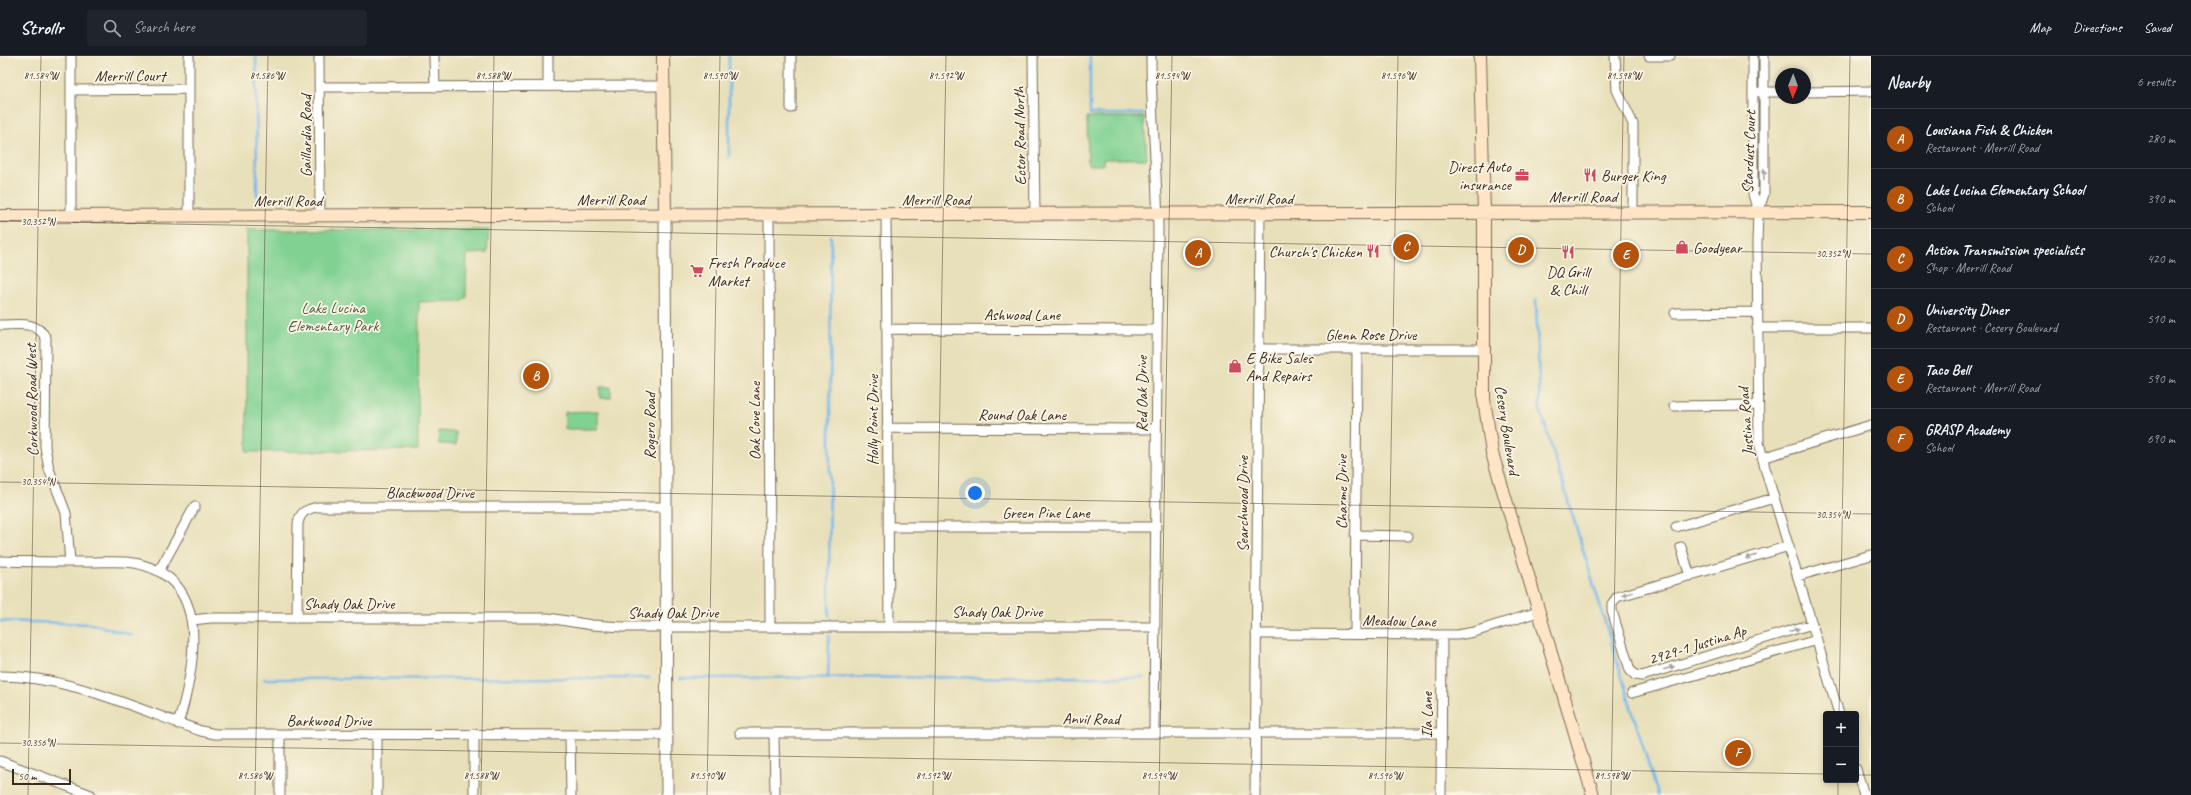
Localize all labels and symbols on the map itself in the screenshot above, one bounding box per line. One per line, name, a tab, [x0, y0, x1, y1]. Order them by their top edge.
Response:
street label: Merrill Court	[95, 66, 168, 86]
north arrow	[1775, 68, 1811, 104]
text: 81.584°W	[24, 69, 60, 82]
text: 81.586°W	[250, 69, 286, 82]
text: 81.588°W	[476, 69, 512, 82]
text: 81.590°W	[703, 69, 739, 82]
text: 81.592°W	[929, 69, 965, 82]
text: 81.594°W	[1155, 69, 1191, 82]
text: 81.596°W	[1381, 69, 1417, 82]
text: 81.598°W	[1607, 69, 1643, 82]
street label: Ector Road North	[1009, 85, 1031, 186]
street label: Gaillardia Road	[296, 92, 316, 177]
street label: Stardust Court	[1738, 108, 1761, 194]
place label: Direct Auto insurance	[1448, 157, 1513, 195]
place label: Burger King	[1601, 166, 1667, 186]
office icon: Direct Auto insurance	[1514, 167, 1530, 183]
restaurant icon: Burger King	[1582, 167, 1598, 183]
one-way arrow	[1761, 167, 1767, 180]
street label: Merrill Road	[1549, 187, 1620, 207]
street label: Merrill Road	[1225, 189, 1296, 209]
street label: Merrill Road	[577, 190, 648, 210]
street label: Merrill Road	[902, 190, 973, 210]
street label: Merrill Road	[254, 191, 325, 211]
text: 30.352°N	[21, 215, 57, 228]
pin: C	[1393, 232, 1419, 262]
pin: D	[1508, 235, 1534, 265]
pin: A	[1185, 238, 1211, 268]
place label: Goodyear	[1693, 238, 1743, 258]
shop icon: Goodyear	[1674, 239, 1690, 255]
pin: E	[1613, 240, 1639, 270]
place label: Church's Chicken	[1269, 242, 1363, 262]
restaurant icon: Church's Chicken	[1365, 243, 1381, 259]
restaurant icon: DQ Grill & Chill	[1560, 244, 1576, 260]
text: 30.352°N	[1816, 247, 1852, 260]
place label: Fresh Produce Market	[708, 253, 786, 291]
place label: DQ Grill & Chill	[1546, 262, 1593, 300]
supermarket icon: Fresh Produce Market	[689, 263, 705, 279]
park label: Lake Lucina Elementary Park	[288, 298, 380, 336]
street label: Ashwood Lane	[984, 305, 1062, 325]
street label: Glenn Rose Drive	[1326, 325, 1418, 345]
street label: Corkwood Road West	[21, 342, 43, 456]
place label: E Bike Sales And Repairs	[1246, 348, 1314, 386]
street label: Red Oak Drive	[1132, 354, 1152, 432]
shop icon: E Bike Sales And Repairs	[1227, 358, 1243, 374]
pin: B	[523, 361, 549, 391]
street label: Holly Point Drive	[863, 373, 883, 465]
street label: Oak Cove Lane	[745, 380, 765, 460]
street label: Cesery Boulevard	[1490, 384, 1524, 479]
street label: Justina Road	[1733, 384, 1758, 458]
street label: Rogero Road	[640, 390, 660, 460]
street label: Round Oak Lane	[978, 405, 1068, 425]
street label: Charme Drive	[1332, 453, 1352, 529]
street label: Searchwood Drive	[1233, 454, 1253, 552]
text: 30.354°N	[21, 475, 57, 488]
street label: Blackwood Drive	[386, 483, 476, 503]
your location	[965, 483, 985, 503]
street label: Green Pine Lane	[1002, 503, 1092, 523]
text: 30.354°N	[1816, 508, 1852, 521]
one-way arrow	[1745, 554, 1757, 560]
one-way arrow	[1620, 591, 1632, 597]
street label: Shady Oak Drive	[304, 594, 396, 614]
street label: Shady Oak Drive	[952, 602, 1044, 622]
street label: Shady Oak Drive	[628, 603, 720, 623]
street label: Meadow Lane	[1362, 610, 1438, 632]
street label: 2929-1 Justina Ap	[1646, 620, 1749, 669]
one-way arrow	[1788, 627, 1800, 633]
one-way arrow	[1664, 665, 1676, 671]
street label: Ila Lane	[1417, 690, 1437, 738]
street label: Anvil Road	[1063, 709, 1122, 729]
street label: Barkwood Drive	[286, 711, 373, 731]
text: 30.356°N	[21, 736, 57, 749]
pin: F	[1725, 738, 1751, 768]
scale bar	[12, 767, 71, 786]
text: 81.586°W	[238, 769, 274, 782]
text: 81.588°W	[464, 769, 500, 782]
text: 81.590°W	[690, 769, 726, 782]
text: 81.592°W	[916, 769, 952, 782]
text: 81.594°W	[1142, 769, 1178, 782]
text: 81.596°W	[1368, 769, 1404, 782]
text: 81.598°W	[1595, 769, 1631, 782]

